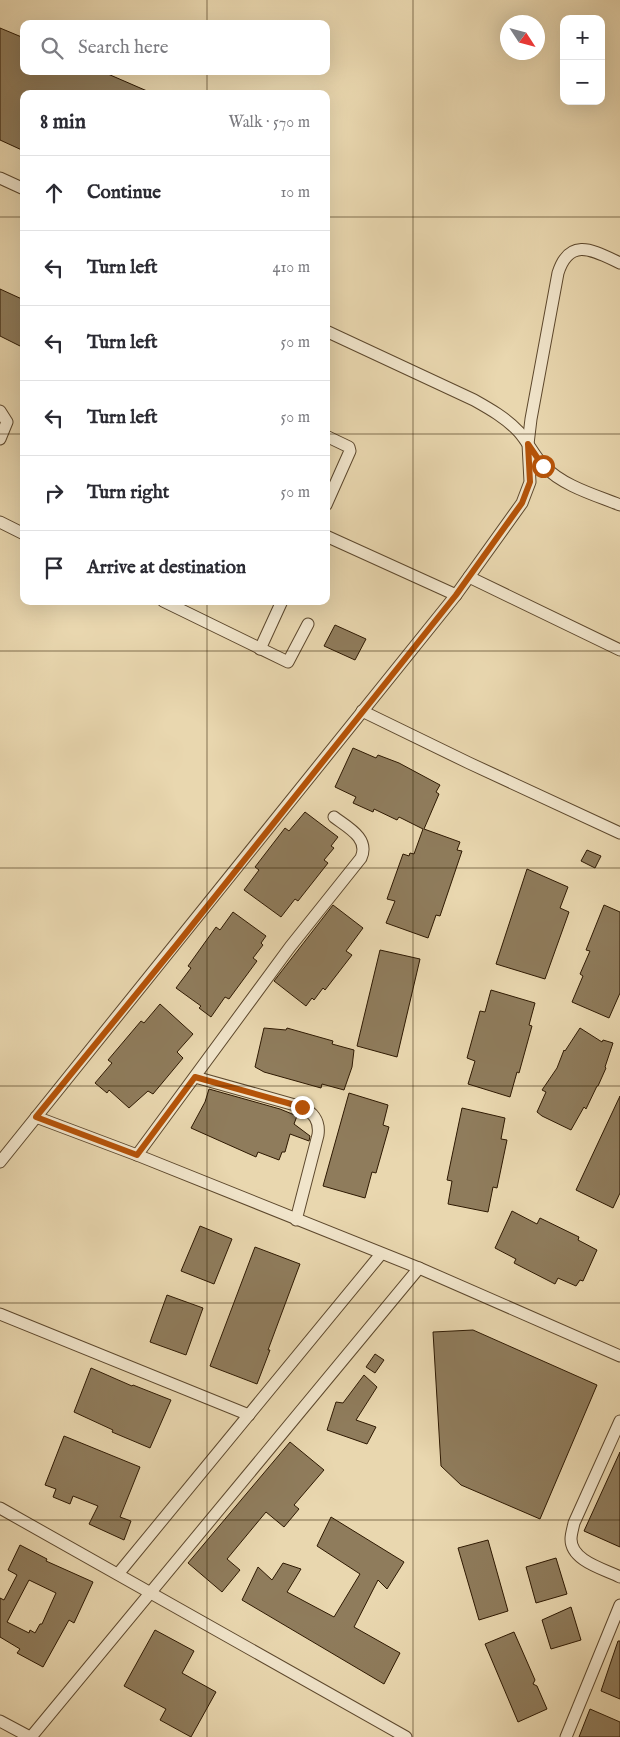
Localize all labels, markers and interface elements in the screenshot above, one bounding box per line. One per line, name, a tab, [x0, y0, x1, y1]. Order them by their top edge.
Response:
north arrow	[500, 15, 545, 60]
map controls	[560, 15, 605, 105]
button: +	[560, 15, 605, 60]
search box	[20, 20, 330, 75]
icon: search	[38, 34, 66, 62]
text: Search here	[78, 36, 169, 60]
button: −	[560, 60, 605, 105]
text: 8 min	[40, 109, 86, 136]
text: Walk · 570 m	[228, 113, 310, 133]
icon: ahead	[40, 179, 68, 207]
text: Continue	[87, 181, 161, 205]
text: 10 m	[280, 183, 310, 203]
icon: left	[40, 254, 68, 282]
text: Turn left	[87, 256, 158, 280]
text: 410 m	[273, 258, 310, 278]
icon: left	[40, 329, 68, 357]
text: Turn left	[87, 331, 158, 355]
text: 50 m	[281, 333, 310, 353]
icon: left	[40, 404, 68, 432]
text: Turn left	[87, 406, 158, 430]
text: 50 m	[281, 408, 310, 428]
route start	[532, 455, 555, 478]
icon: right	[40, 479, 68, 507]
text: Turn right	[87, 481, 169, 505]
text: 50 m	[281, 483, 310, 503]
icon: arrive	[40, 554, 68, 582]
text: Arrive at destination	[87, 556, 246, 580]
route end	[291, 1096, 314, 1119]

